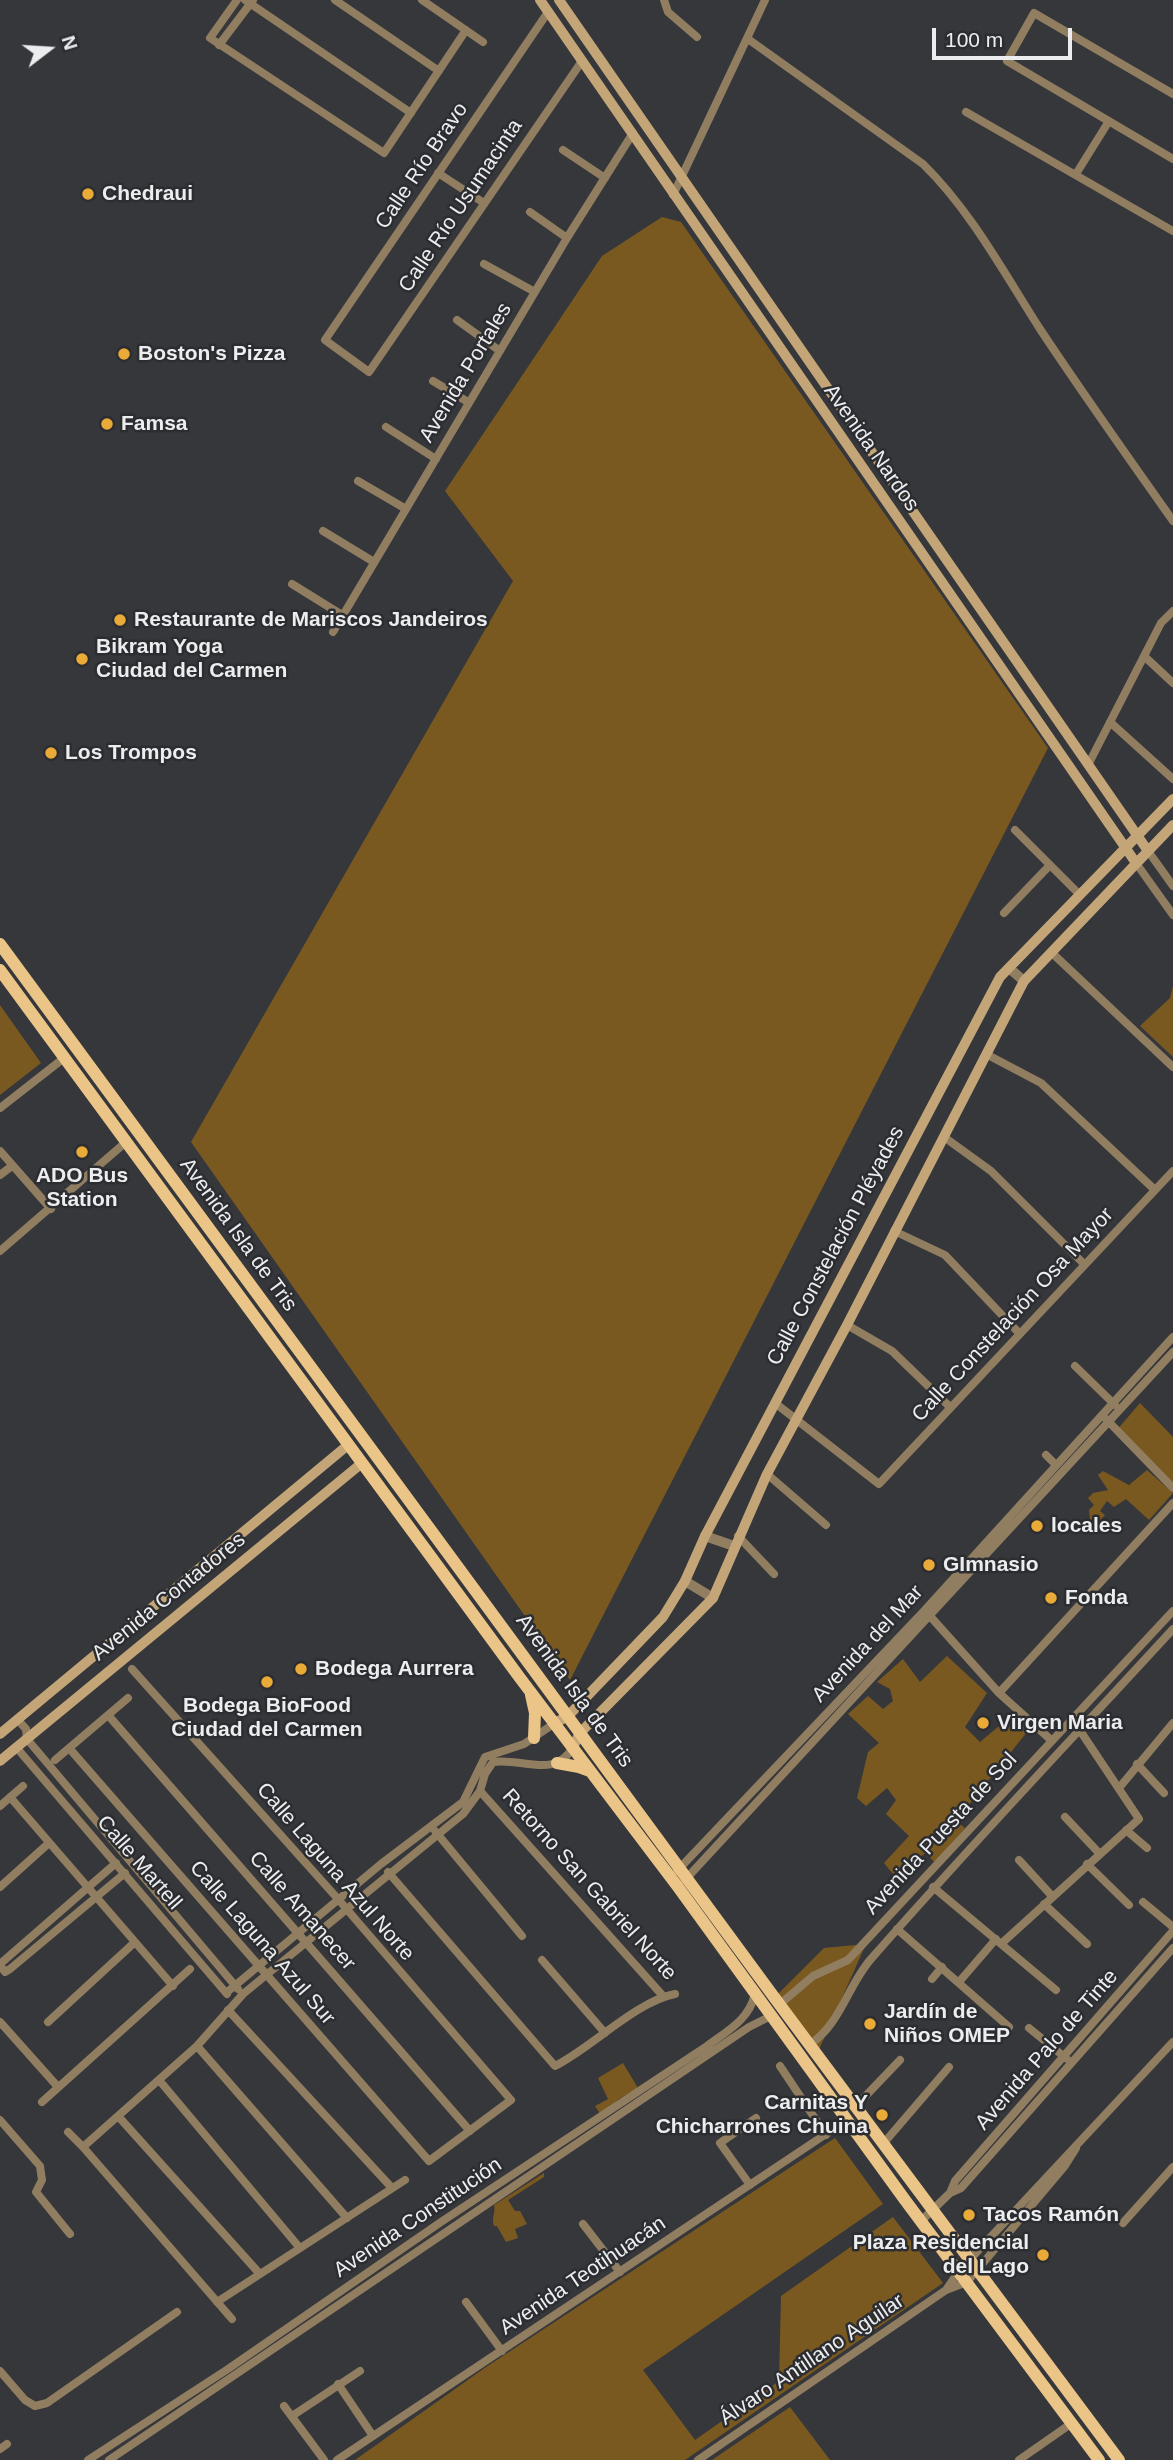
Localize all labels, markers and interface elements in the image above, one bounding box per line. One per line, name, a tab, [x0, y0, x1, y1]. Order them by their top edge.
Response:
north arrow	[14, 14, 84, 84]
scale bar	[935, 14, 1075, 58]
text: 100 m	[945, 28, 1003, 51]
text: N	[58, 33, 82, 52]
street label: Calle Río Bravo	[370, 98, 474, 234]
street label: Calle Río Usumacinta	[394, 115, 528, 297]
place label: Chedraui	[102, 181, 193, 207]
marker: Chedraui	[80, 186, 96, 202]
street label: Avenida Portales	[414, 299, 518, 447]
place label: Boston's Pizza	[138, 341, 285, 367]
marker: Boston's Pizza	[116, 346, 132, 362]
street label: Avenida Nardos	[818, 380, 924, 516]
place label: Famsa	[121, 411, 188, 437]
marker: Famsa	[99, 416, 115, 432]
place label: Restaurante de Mariscos Jandeiros	[134, 607, 488, 633]
marker: Restaurante de Mariscos Jandeiros	[112, 612, 128, 628]
place label: Bikram Yoga Ciudad del Carmen	[96, 634, 287, 684]
marker: Bikram Yoga Ciudad del Carmen	[74, 651, 90, 667]
place label: Los Trompos	[65, 740, 197, 766]
marker: Los Trompos	[43, 745, 59, 761]
street label: Calle Constelación Pléyades	[762, 1122, 910, 1370]
marker: ADO Bus Station	[74, 1144, 90, 1160]
street label: Avenida Isla de Tris	[174, 1153, 302, 1317]
place label: ADO Bus Station	[36, 1163, 128, 1213]
street label: Calle Constelación Osa Mayor	[907, 1203, 1119, 1427]
place label: locales	[1051, 1513, 1122, 1539]
marker: locales	[1029, 1518, 1045, 1534]
street label: Avenida Contadores	[87, 1527, 251, 1667]
place label: GImnasio	[943, 1552, 1039, 1578]
marker: GImnasio	[921, 1557, 937, 1573]
street label: Avenida del Mar	[807, 1580, 929, 1708]
place label: Fonda	[1065, 1585, 1128, 1611]
marker: Fonda	[1043, 1590, 1059, 1606]
street label: Avenida Isla de Tris	[510, 1609, 638, 1773]
place label: Bodega Aurrera	[315, 1656, 474, 1682]
marker: Bodega Aurrera	[293, 1661, 309, 1677]
marker: Bodega BioFood Ciudad del Carmen	[259, 1674, 275, 1690]
place label: Bodega BioFood Ciudad del Carmen	[171, 1693, 363, 1743]
place label: Virgen Maria	[997, 1710, 1123, 1736]
marker: Virgen Maria	[975, 1715, 991, 1731]
street label: Avenida Puesta de Sol	[859, 1748, 1023, 1920]
street label: Calle Laguna Azul Norte	[251, 1778, 419, 1966]
street label: Retorno San Gabriel Norte	[496, 1784, 682, 1986]
street label: Calle Martell	[91, 1811, 187, 1915]
street label: Calle Amanecer	[243, 1846, 361, 1976]
street label: Calle Laguna Azul Sur	[184, 1856, 340, 2030]
street label: Avenida Palo de Tinte	[970, 1965, 1124, 2135]
place label: Jardín de Niños OMEP	[884, 1999, 1010, 2049]
marker: Jardín de Niños OMEP	[862, 2016, 878, 2032]
place label: Carnitas Y Chicharrones Chuina	[656, 2090, 868, 2140]
marker: Carnitas Y Chicharrones Chuina	[874, 2107, 890, 2123]
street label: Avenida Constitución	[329, 2152, 507, 2284]
place label: Tacos Ramón	[983, 2202, 1119, 2228]
marker: Tacos Ramón	[961, 2207, 977, 2223]
street label: Avenida Teotihuacán	[495, 2211, 671, 2341]
place label: Plaza Residencial del Lago	[853, 2230, 1029, 2280]
marker: Plaza Residencial del Lago	[1035, 2247, 1051, 2263]
street label: Álvaro Antillano Aguilar	[715, 2289, 909, 2431]

